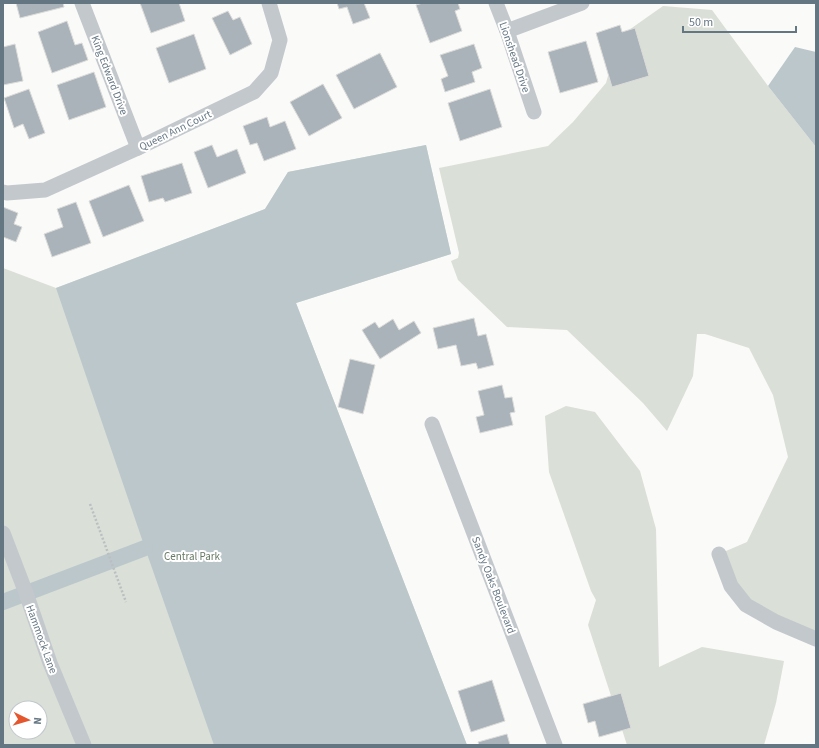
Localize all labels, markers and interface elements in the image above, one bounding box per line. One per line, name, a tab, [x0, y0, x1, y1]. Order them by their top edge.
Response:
scale bar	[683, 8, 796, 34]
text: 50 m	[689, 14, 713, 31]
street label: Lionshead Drive	[495, 20, 534, 95]
street label: King Edward Drive	[88, 33, 132, 118]
street label: Queen Ann Court	[137, 106, 214, 154]
street label: Sandy Oaks Boulevard	[468, 534, 519, 636]
park label: Central Park	[164, 549, 221, 564]
street label: Hammock Lane	[22, 603, 61, 676]
north arrow	[8, 700, 48, 740]
text: N	[30, 717, 45, 725]

